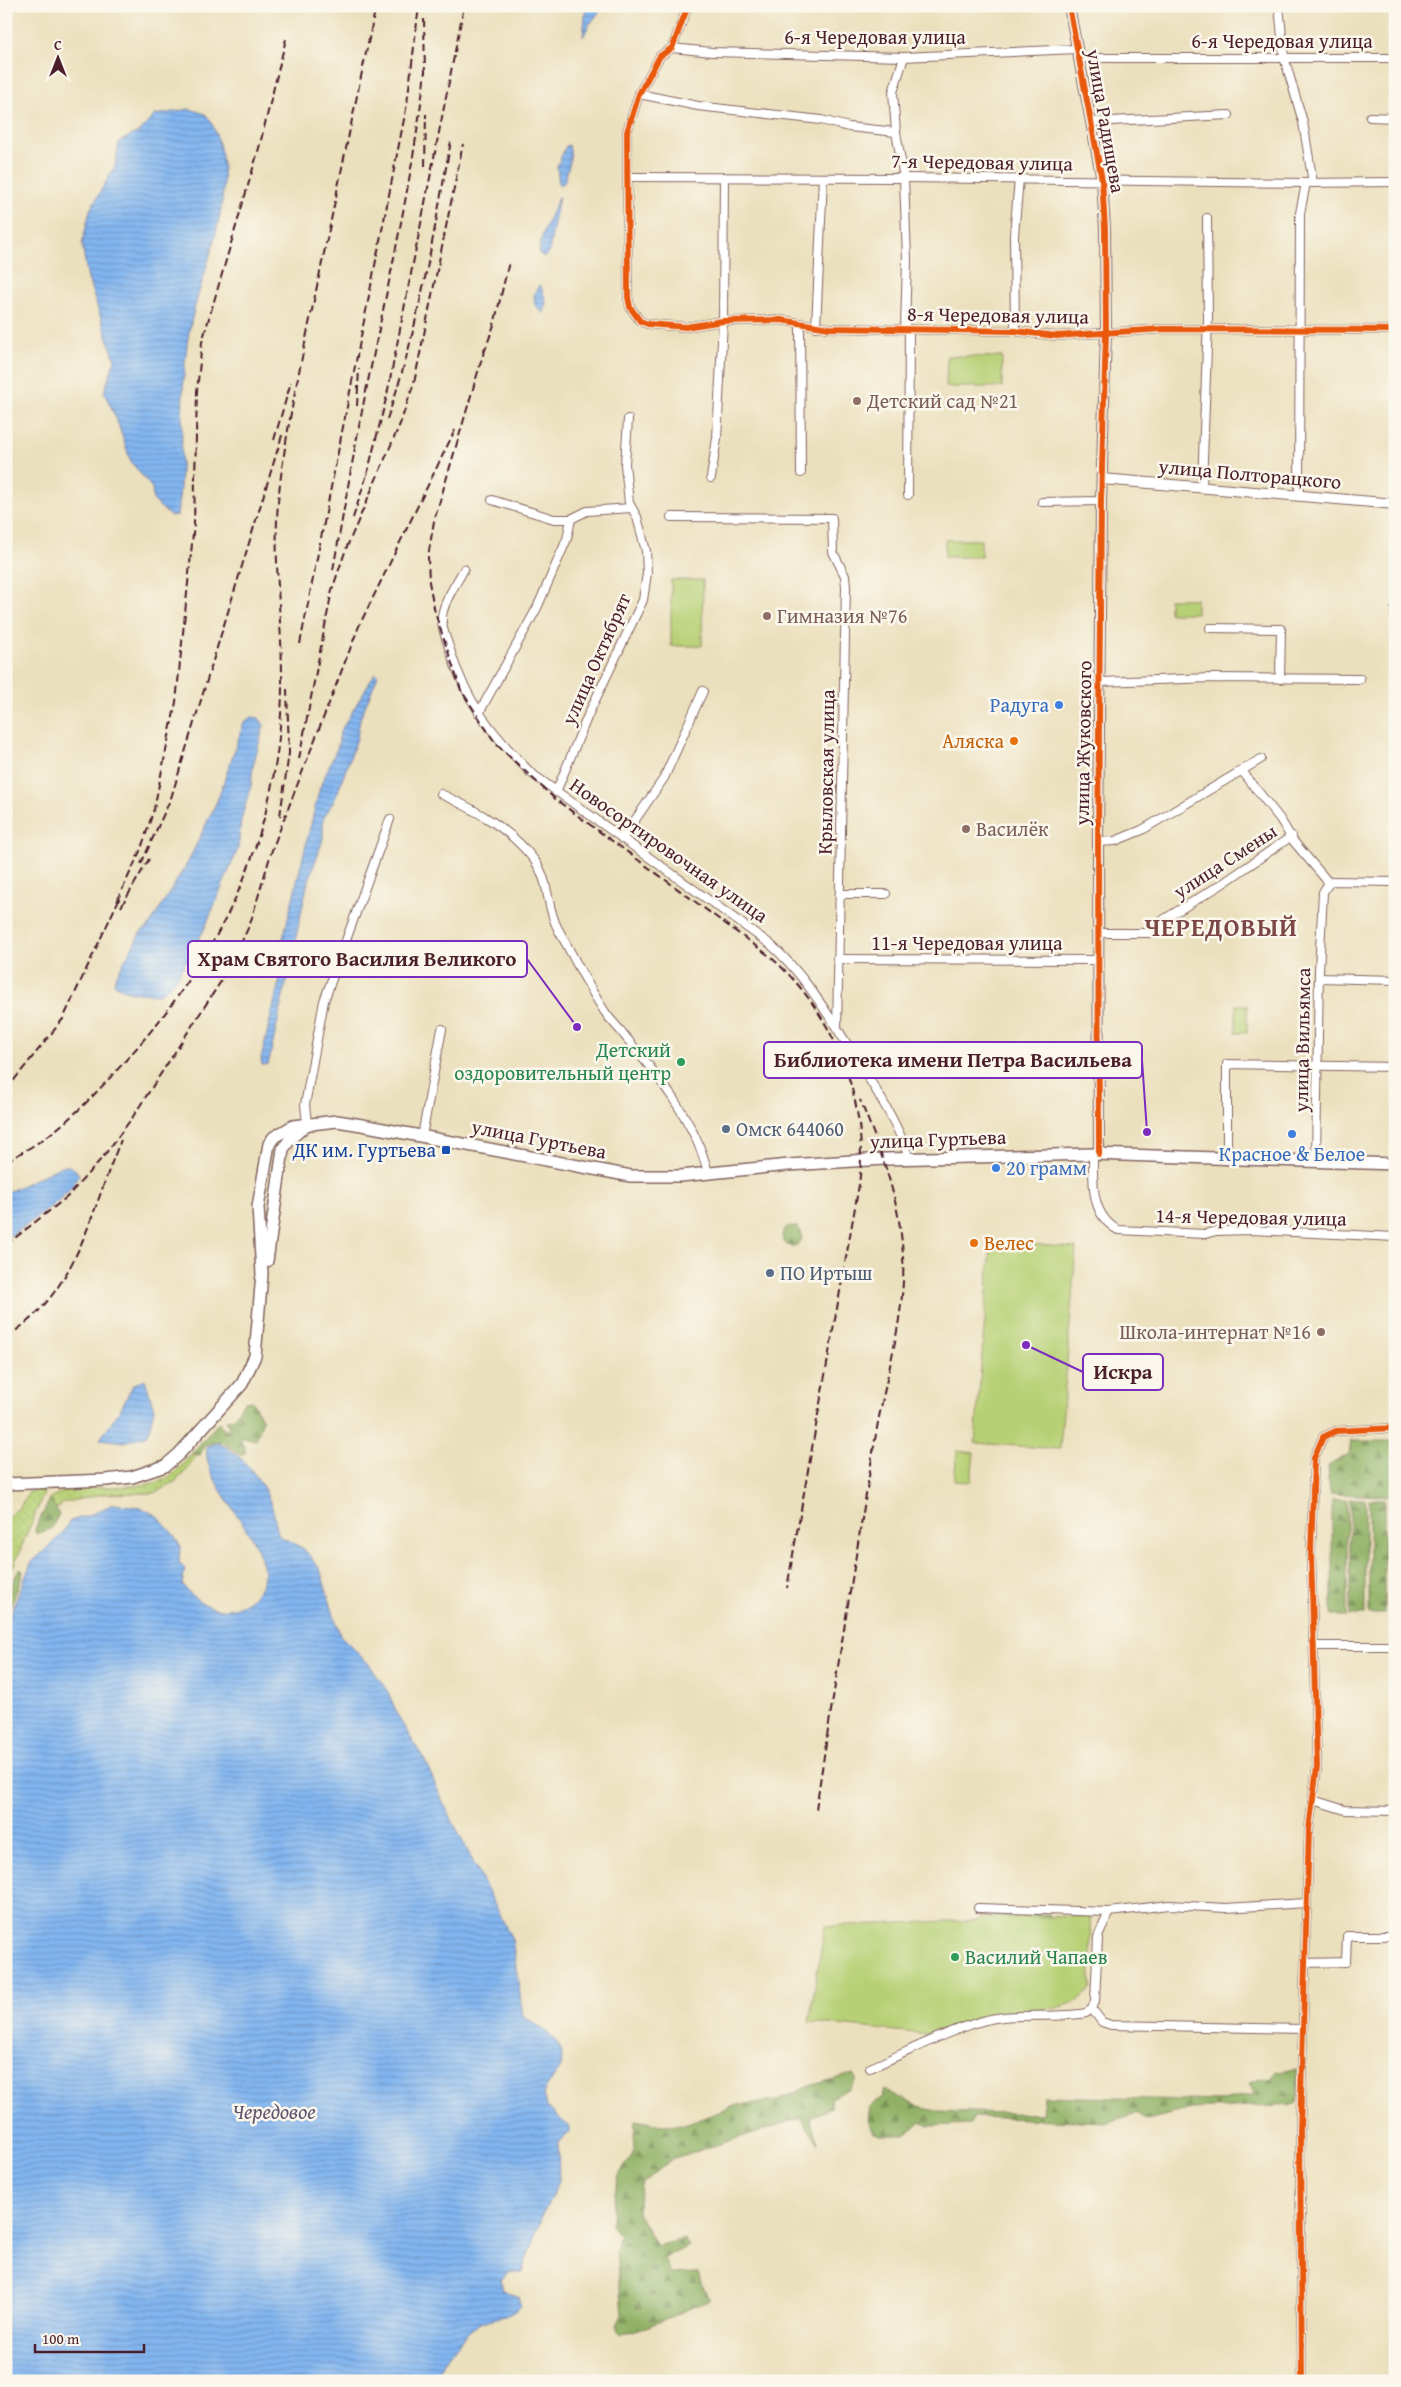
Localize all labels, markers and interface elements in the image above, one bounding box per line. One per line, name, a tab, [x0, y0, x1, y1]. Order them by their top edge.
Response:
street label: 6-я Чередовая улица	[784, 22, 966, 51]
street label: 6-я Чередовая улица	[1191, 26, 1373, 55]
north arrow	[32, 32, 82, 82]
text: С	[54, 35, 62, 55]
street label: улица Радищева	[1079, 46, 1133, 196]
street label: 7-я Чередовая улица	[891, 145, 1074, 178]
street label: 8-я Чередовая улица	[907, 298, 1090, 331]
place label: Детский сад №21	[866, 386, 1018, 415]
marker: Детский сад №21	[851, 395, 863, 407]
street label: улица Полторацкого	[1156, 451, 1343, 496]
street label: улица Октябрят	[553, 588, 638, 730]
place label: Гимназия №76	[777, 601, 907, 630]
marker: Гимназия №76	[761, 610, 773, 622]
street label: улица Жуковского	[1067, 660, 1098, 827]
street label: Крыловская улица	[810, 689, 841, 855]
place label: Радуга	[990, 690, 1049, 719]
marker: Радуга	[1053, 699, 1065, 711]
place label: Аляска	[942, 726, 1004, 755]
marker: Аляска	[1008, 735, 1020, 747]
street label: Новосортировочная улица	[564, 770, 775, 929]
place label: Василёк	[976, 814, 1049, 843]
street label: улица Смены	[1166, 816, 1282, 906]
marker: Василёк	[960, 823, 972, 835]
district label: ЧЕРЕДОВЫЙ	[1144, 909, 1298, 945]
street label: 11-я Чередовая улица	[871, 928, 1063, 957]
callout: Храм Святого Василия Великого	[188, 941, 527, 977]
text: Храм Святого Василия Великого	[198, 943, 516, 974]
street label: улица Вильямса	[1286, 967, 1317, 1114]
place label: Детский оздоровительный центр	[454, 1035, 671, 1087]
callout: Библиотека имени Петра Васильева	[764, 1042, 1142, 1078]
text: Библиотека имени Петра Васильева	[774, 1044, 1132, 1075]
marker: Детский оздоровительный центр	[675, 1056, 687, 1068]
street label: улица Гуртьева	[468, 1111, 609, 1166]
place label: Омск 644060	[736, 1114, 844, 1143]
street label: улица Гуртьева	[868, 1122, 1007, 1155]
marker: Омск 644060	[720, 1123, 732, 1135]
marker: Красное & Белое	[1286, 1128, 1298, 1140]
place label: ДК им. Гуртьева	[292, 1135, 436, 1164]
place label: Красное & Белое	[1219, 1139, 1365, 1168]
marker: ДК им. Гуртьева	[440, 1144, 452, 1156]
place label: 20 грамм	[1006, 1153, 1087, 1182]
marker: 20 грамм	[990, 1162, 1002, 1174]
street label: 14-я Чередовая улица	[1155, 1200, 1347, 1233]
place label: Велес	[984, 1228, 1034, 1257]
marker: Велес	[968, 1237, 980, 1249]
place label: ПО Иртыш	[780, 1258, 873, 1287]
marker: ПО Иртыш	[764, 1267, 776, 1279]
place label: Школа-интернат №16	[1120, 1317, 1311, 1346]
marker: Школа-интернат №16	[1315, 1326, 1327, 1338]
callout: Искра	[1083, 1354, 1163, 1390]
text: Искра	[1093, 1356, 1153, 1387]
place label: Василий Чапаев	[965, 1942, 1108, 1971]
marker: Василий Чапаев	[949, 1951, 961, 1963]
water label: Чередовое	[232, 2096, 316, 2127]
scale bar	[35, 2322, 144, 2354]
text: 100 m	[42, 2328, 80, 2349]

